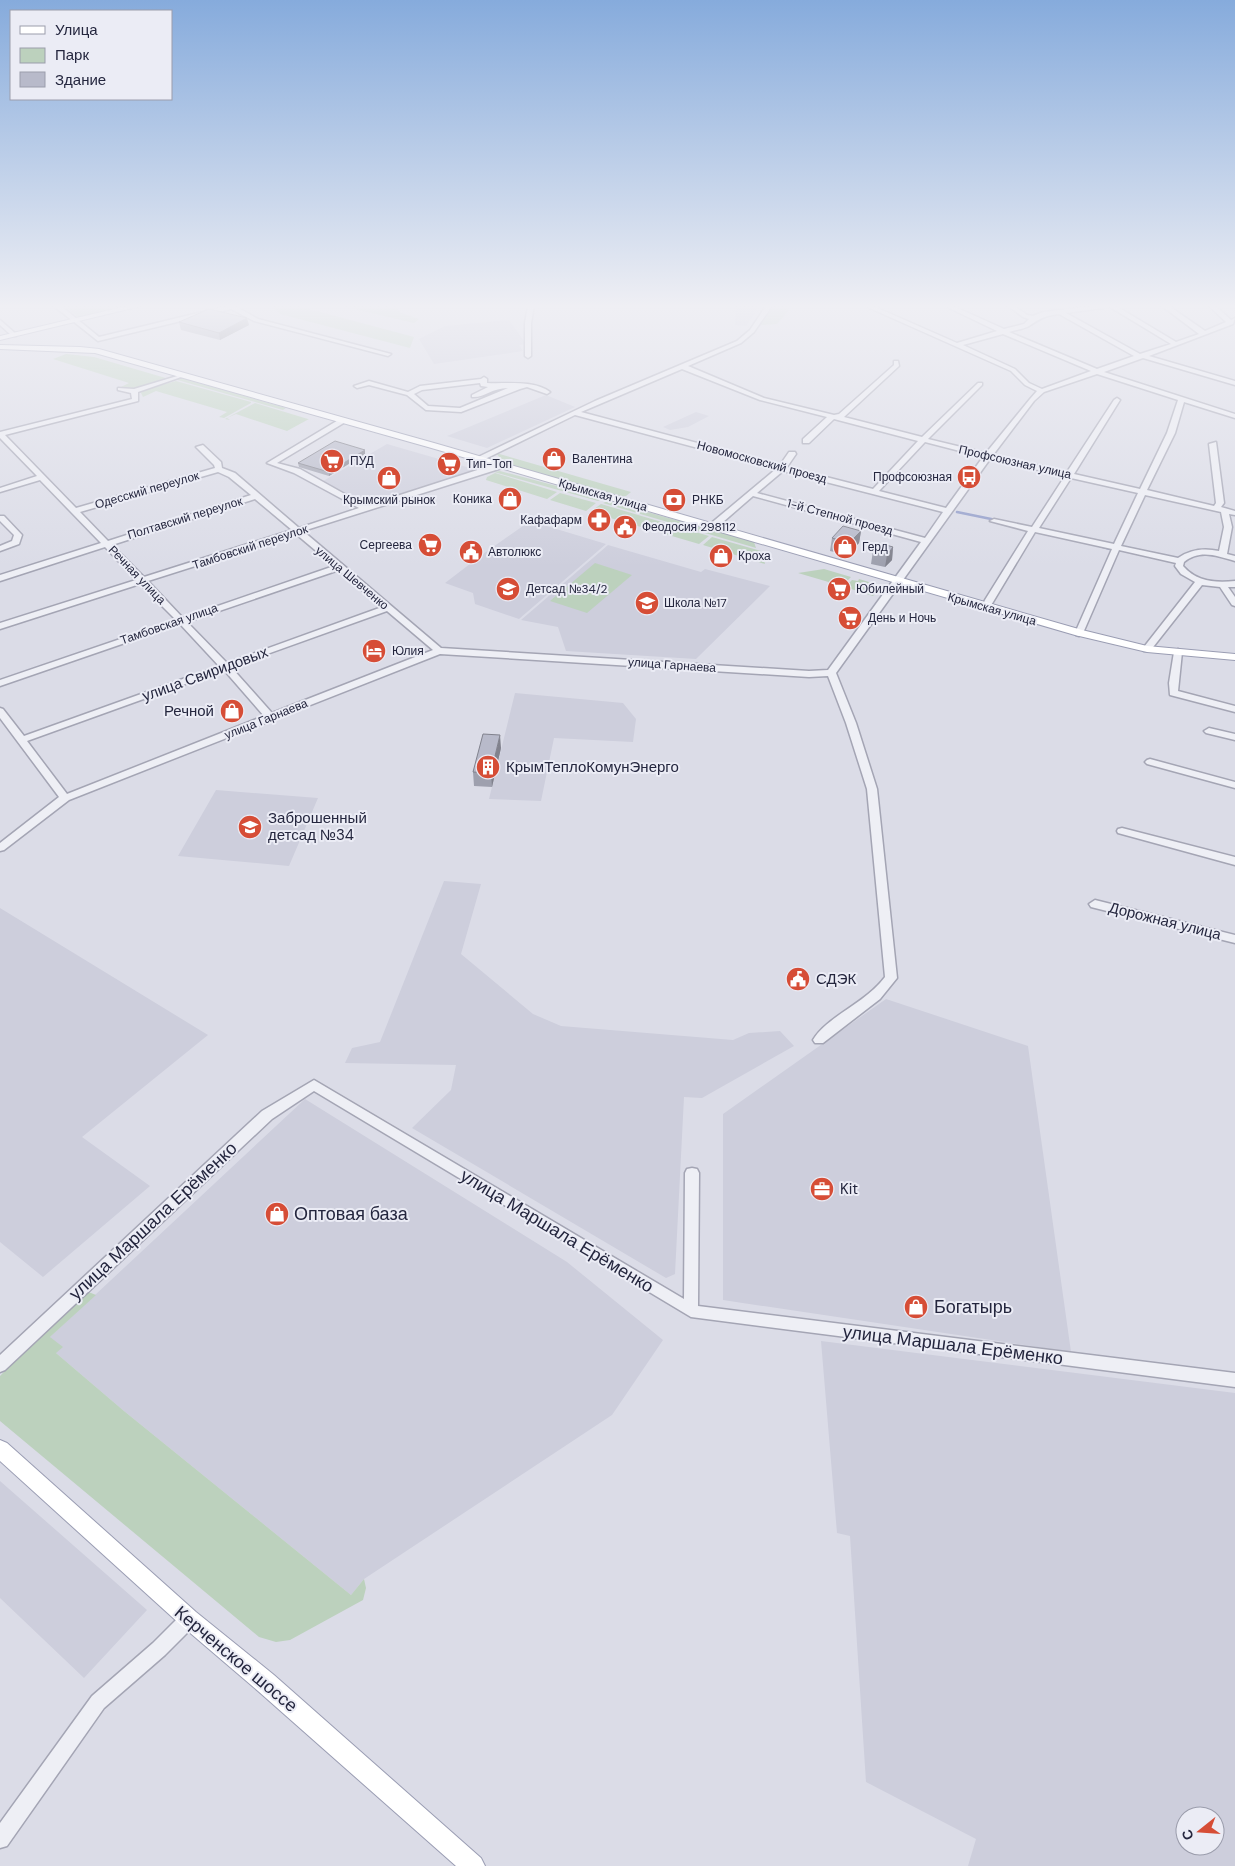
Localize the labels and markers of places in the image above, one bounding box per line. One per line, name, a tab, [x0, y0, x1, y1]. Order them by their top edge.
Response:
shop icon: Валентина	[541, 446, 567, 472]
supermarket icon: ПУД	[319, 448, 345, 474]
supermarket icon: Тип-Топ	[436, 451, 462, 477]
place label: Валентина	[572, 451, 633, 467]
place label: ПУД	[350, 453, 374, 469]
place label: Тип-Топ	[466, 456, 512, 472]
bus stop icon: Профсоюзная	[956, 464, 982, 490]
shop icon: Крымский рынок	[376, 465, 402, 491]
place label: Профсоюзная	[873, 469, 952, 485]
shop icon: Коника	[497, 486, 523, 512]
bank icon: РНКБ	[661, 487, 687, 513]
place label: Коника	[453, 491, 492, 507]
place label: Крымский рынок	[343, 492, 436, 508]
place label: РНКБ	[692, 492, 724, 508]
pharmacy icon: Кафафарм	[586, 507, 612, 533]
place label: Кафафарм	[520, 512, 582, 528]
public building icon: Феодосия 298112	[612, 514, 638, 540]
place label: Феодосия 298112	[642, 519, 736, 535]
supermarket icon: Сергеева	[417, 532, 443, 558]
shop icon: Герд	[832, 534, 858, 560]
place label: Сергеева	[360, 537, 412, 553]
public building icon: Автолюкс	[458, 539, 484, 565]
place label: Герд	[862, 539, 888, 555]
shop icon: Кроха	[708, 543, 734, 569]
place label: Автолюкс	[488, 544, 541, 560]
place label: Кроха	[738, 548, 771, 564]
school or university icon: Детсад №34/2	[495, 576, 521, 602]
supermarket icon: Юбилейный	[826, 576, 852, 602]
place label: Детсад №34/2	[526, 581, 608, 597]
place label: Юбилейный	[856, 581, 924, 597]
school or university icon: Школа №17	[634, 590, 660, 616]
place label: Школа №17	[664, 595, 727, 611]
supermarket icon: День и Ночь	[837, 605, 863, 631]
place label: День и Ночь	[868, 610, 936, 626]
hotel icon: Юлия	[361, 638, 387, 664]
place label: Юлия	[392, 643, 424, 659]
shop icon: Речной	[219, 698, 245, 724]
place label: Речной	[164, 701, 214, 721]
building icon: КрымТеплоКомунЭнерго	[475, 754, 501, 780]
place label: КрымТеплоКомунЭнерго	[506, 757, 679, 777]
place label: Заброшенный детсад №34	[268, 808, 367, 845]
school or university icon: Заброшенный детсад №34	[237, 814, 263, 840]
public building icon: СДЭК	[785, 966, 811, 992]
place label: СДЭК	[816, 969, 856, 989]
office icon: Kit	[809, 1176, 835, 1202]
place label: Kit	[840, 1179, 858, 1199]
shop icon: Оптовая база	[264, 1201, 290, 1227]
place label: Оптовая база	[294, 1202, 409, 1226]
shop icon: Богатырь	[903, 1294, 929, 1320]
place label: Богатырь	[934, 1295, 1012, 1319]

